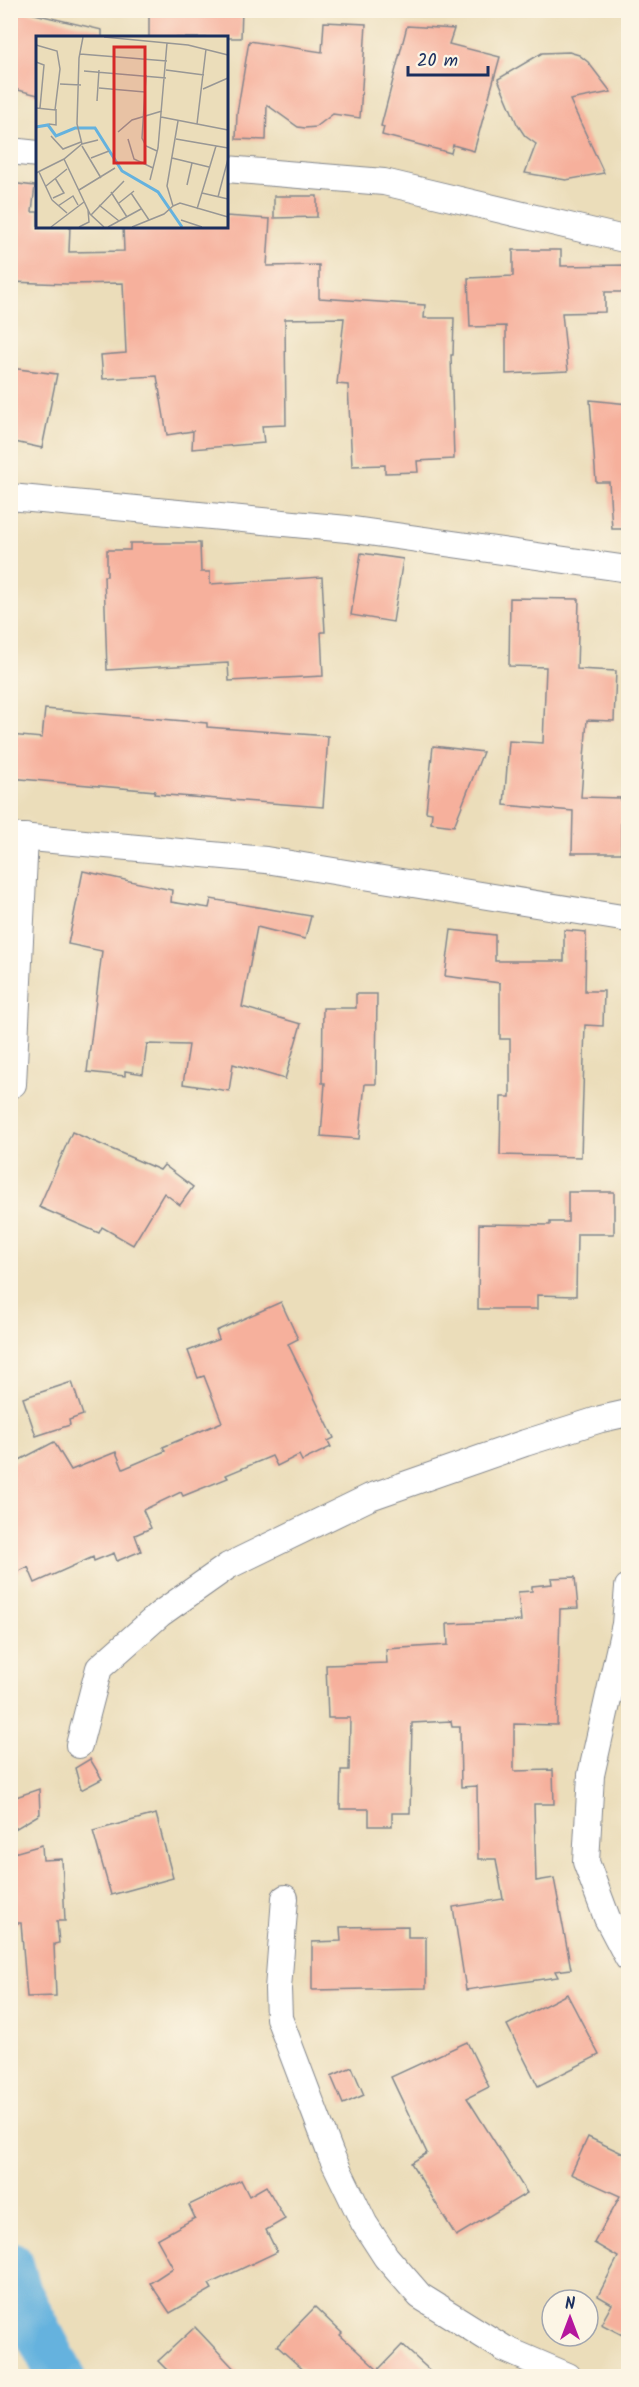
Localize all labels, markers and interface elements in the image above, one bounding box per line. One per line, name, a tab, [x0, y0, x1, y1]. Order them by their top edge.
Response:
inset map	[36, 36, 228, 228]
scale bar	[408, 39, 488, 77]
text: 20 m	[417, 47, 458, 76]
north arrow	[540, 2288, 600, 2348]
text: N	[565, 2292, 575, 2317]

